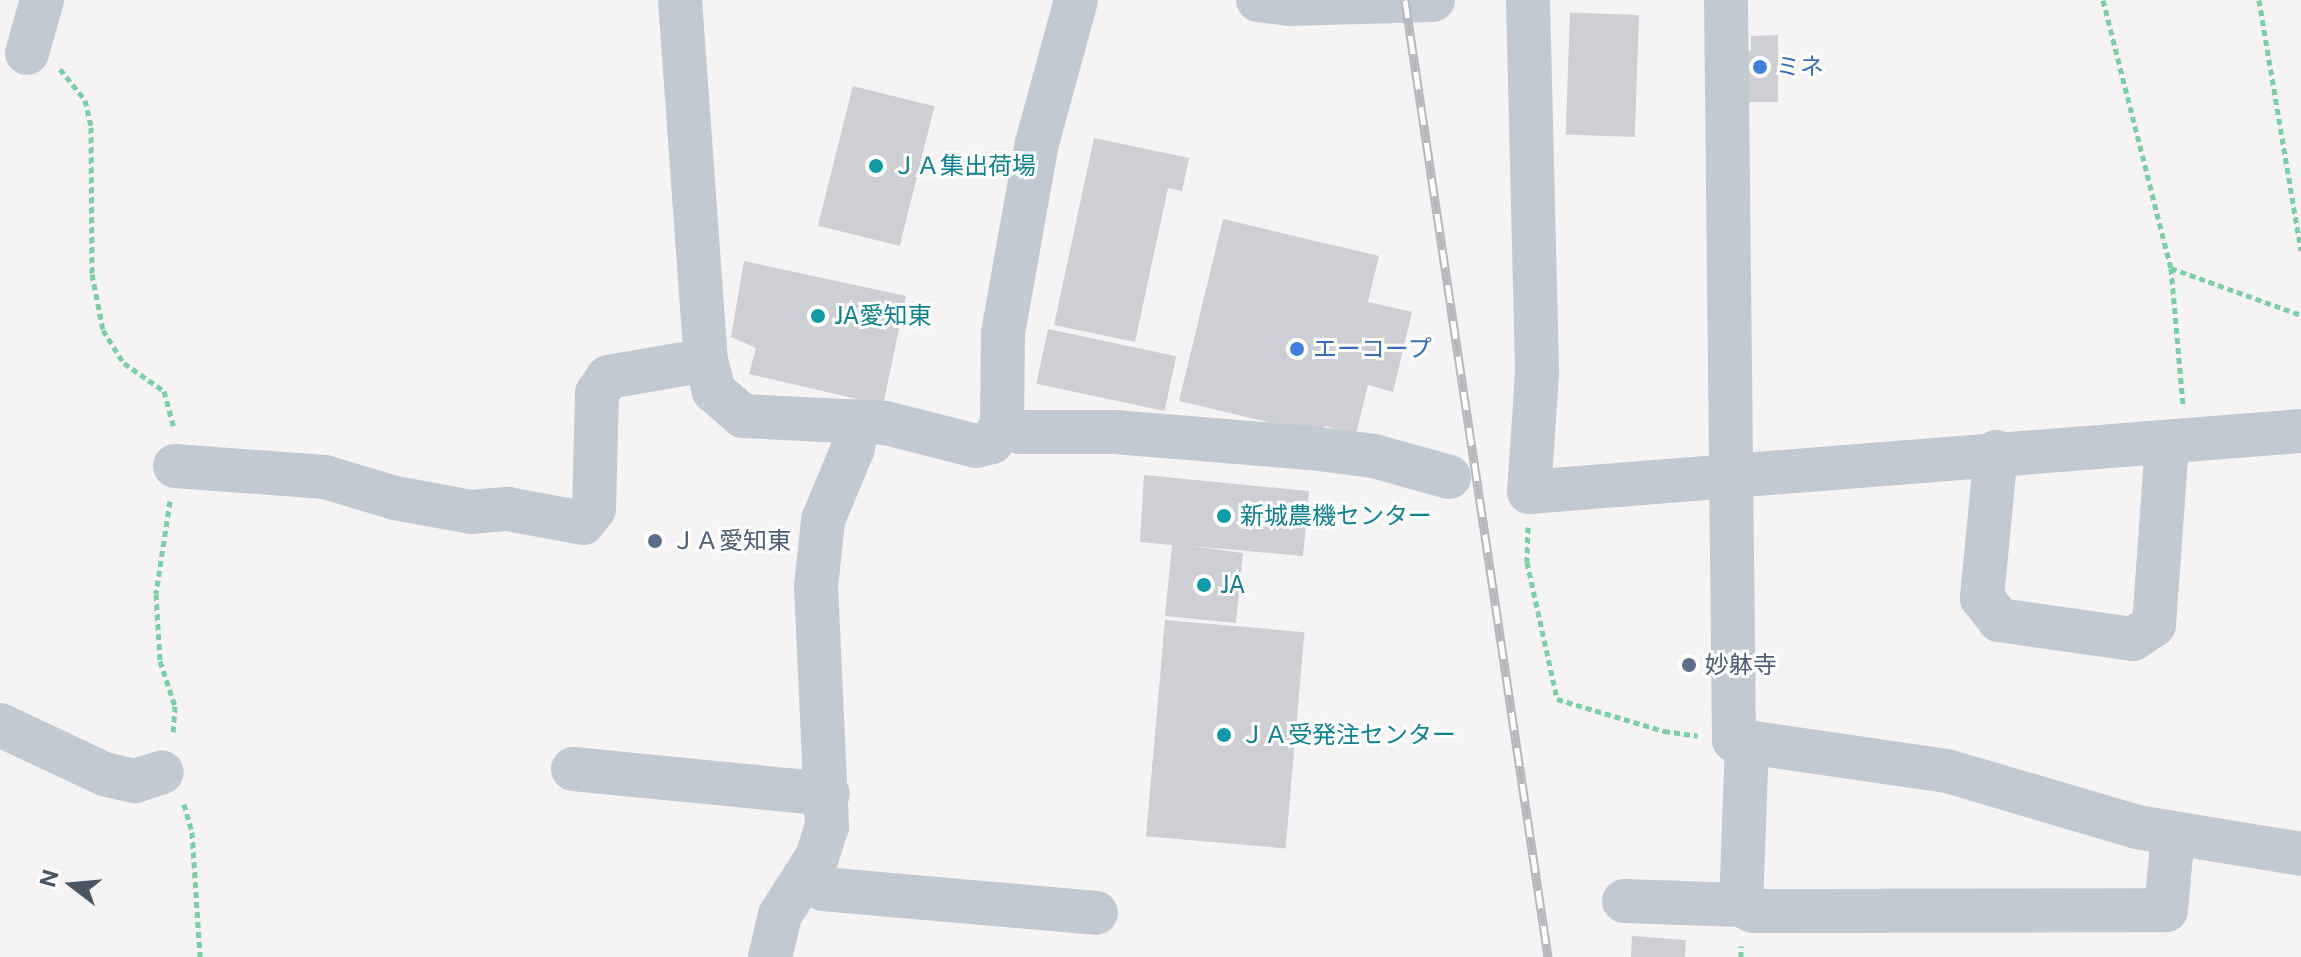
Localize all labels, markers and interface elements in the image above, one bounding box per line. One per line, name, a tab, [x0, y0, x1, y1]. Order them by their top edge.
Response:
place label: ミネ	[1776, 53, 1824, 81]
marker: ミネ	[1751, 58, 1769, 76]
place label: ＪＡ集出荷場	[892, 152, 1036, 180]
marker: ＪＡ集出荷場	[867, 157, 885, 175]
place label: JA愛知東	[834, 302, 932, 330]
marker: JA愛知東	[809, 307, 827, 325]
place label: エーコープ	[1313, 335, 1433, 363]
marker: エーコープ	[1288, 340, 1306, 358]
place label: 新城農機センター	[1240, 502, 1432, 530]
marker: 新城農機センター	[1215, 507, 1233, 525]
place label: ＪＡ愛知東	[671, 527, 791, 555]
marker: ＪＡ愛知東	[646, 532, 664, 550]
place label: JA	[1220, 571, 1246, 599]
marker: JA	[1195, 576, 1213, 594]
place label: 妙躰寺	[1705, 651, 1777, 679]
marker: 妙躰寺	[1680, 656, 1698, 674]
place label: ＪＡ受発注センター	[1240, 721, 1456, 749]
marker: ＪＡ受発注センター	[1215, 726, 1233, 744]
north arrow	[32, 845, 112, 925]
text: N	[34, 867, 64, 890]

